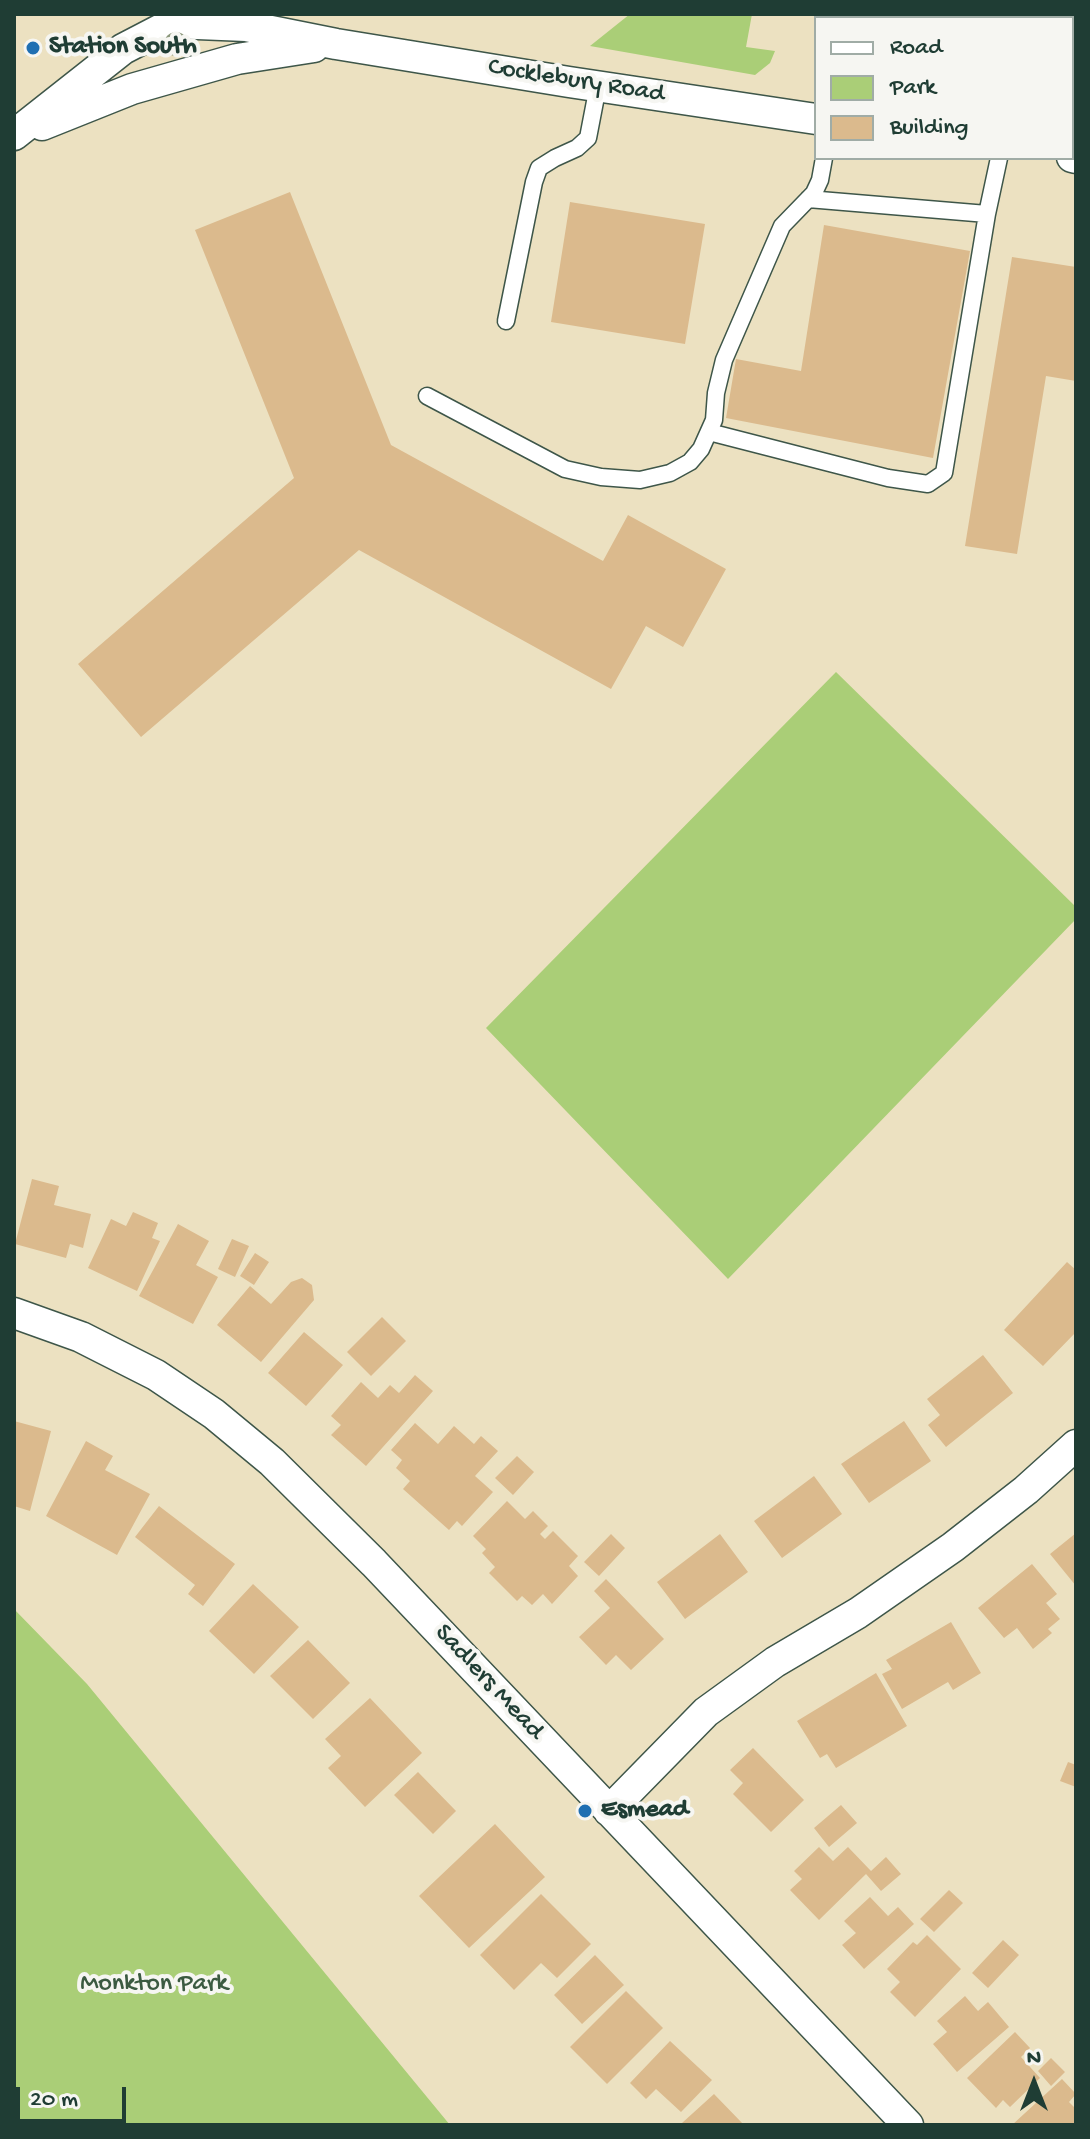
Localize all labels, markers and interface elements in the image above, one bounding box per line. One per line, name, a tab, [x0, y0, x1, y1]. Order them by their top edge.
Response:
legend	[814, 16, 1074, 160]
place label: Station South	[49, 32, 197, 64]
text: Road	[890, 34, 942, 63]
marker: Station South	[24, 39, 42, 57]
street label: Cocklebury Road	[486, 53, 666, 111]
text: Park	[890, 74, 936, 103]
text: Building	[890, 114, 968, 143]
street label: Sadlers Mead	[426, 1619, 550, 1747]
place label: Esmead	[601, 1795, 688, 1827]
marker: Esmead	[576, 1802, 594, 1820]
park label: Monkton Park	[80, 1969, 228, 2001]
north arrow	[994, 2043, 1074, 2123]
text: N	[1027, 2046, 1041, 2072]
scale bar	[20, 2071, 130, 2121]
text: 20 m	[30, 2086, 78, 2115]

